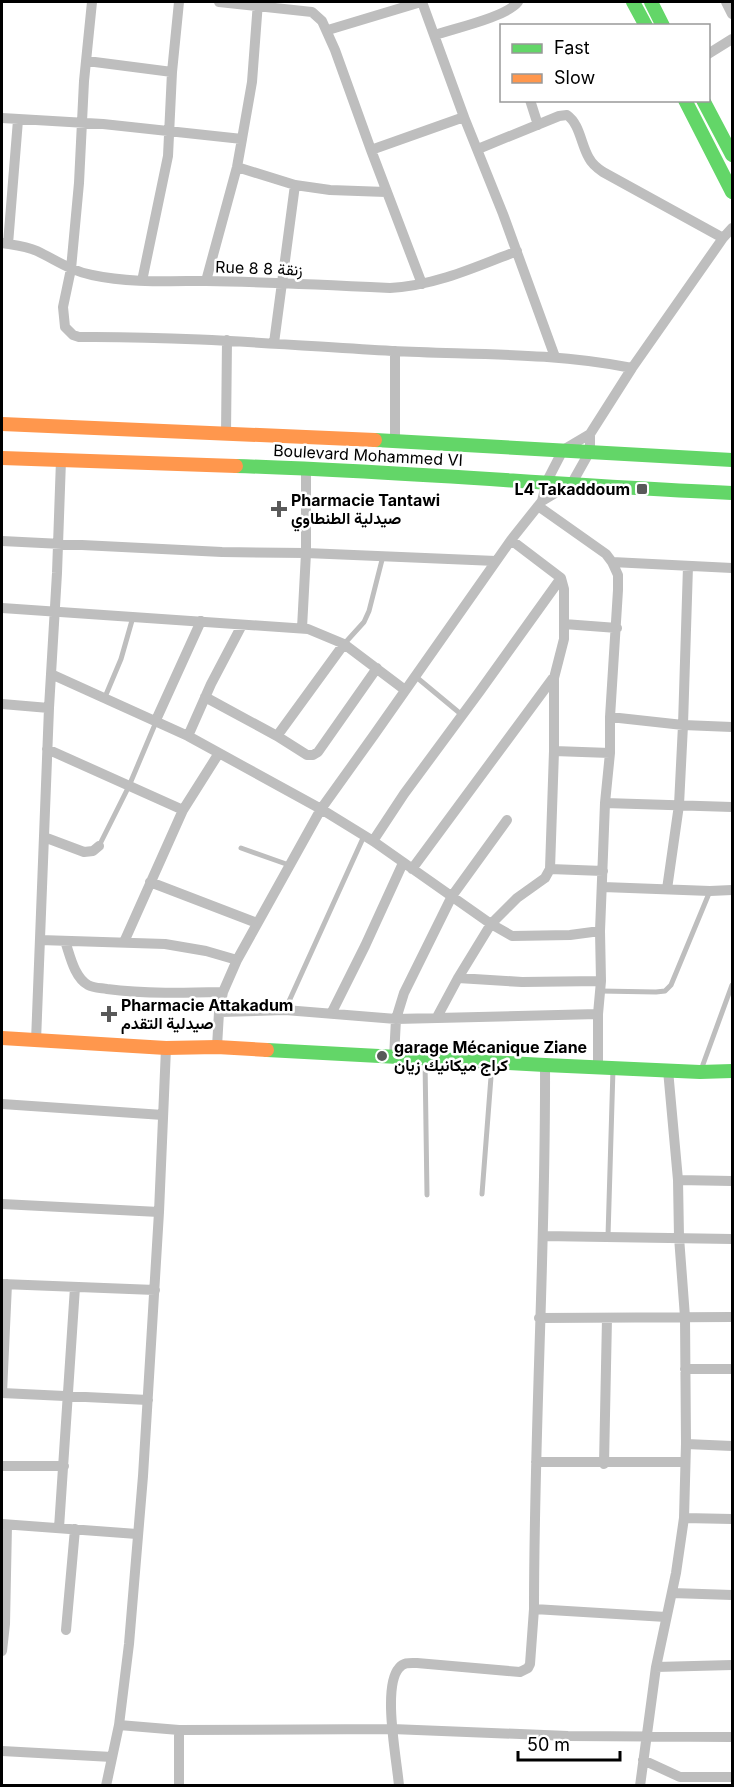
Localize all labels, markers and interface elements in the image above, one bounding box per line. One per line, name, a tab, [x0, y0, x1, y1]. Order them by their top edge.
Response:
legend	[500, 24, 710, 102]
text: Fast	[554, 37, 590, 58]
text: Slow	[554, 67, 595, 88]
street label: Rue 8 8 زنقة	[215, 256, 303, 281]
street label: Boulevard Mohammed VI	[273, 440, 463, 470]
place label: L4 Takaddoum	[514, 479, 630, 499]
marker: L4 Takaddoum	[635, 482, 649, 496]
place label: Pharmacie Tantawi صيدلية الطنطاوي	[291, 490, 440, 532]
marker: Pharmacie Tantawi صيدلية الطنطاوي	[272, 502, 286, 516]
place label: Pharmacie Attakadum صيدلية التقدم	[121, 995, 293, 1034]
marker: Pharmacie Attakadum صيدلية التقدم	[102, 1007, 116, 1021]
place label: garage Mécanique Ziane كراج ميكانيك زيان	[394, 1037, 587, 1076]
marker: garage Mécanique Ziane كراج ميكانيك زيان	[375, 1049, 389, 1063]
scale bar	[518, 1724, 620, 1762]
text: 50 m	[527, 1734, 570, 1755]

